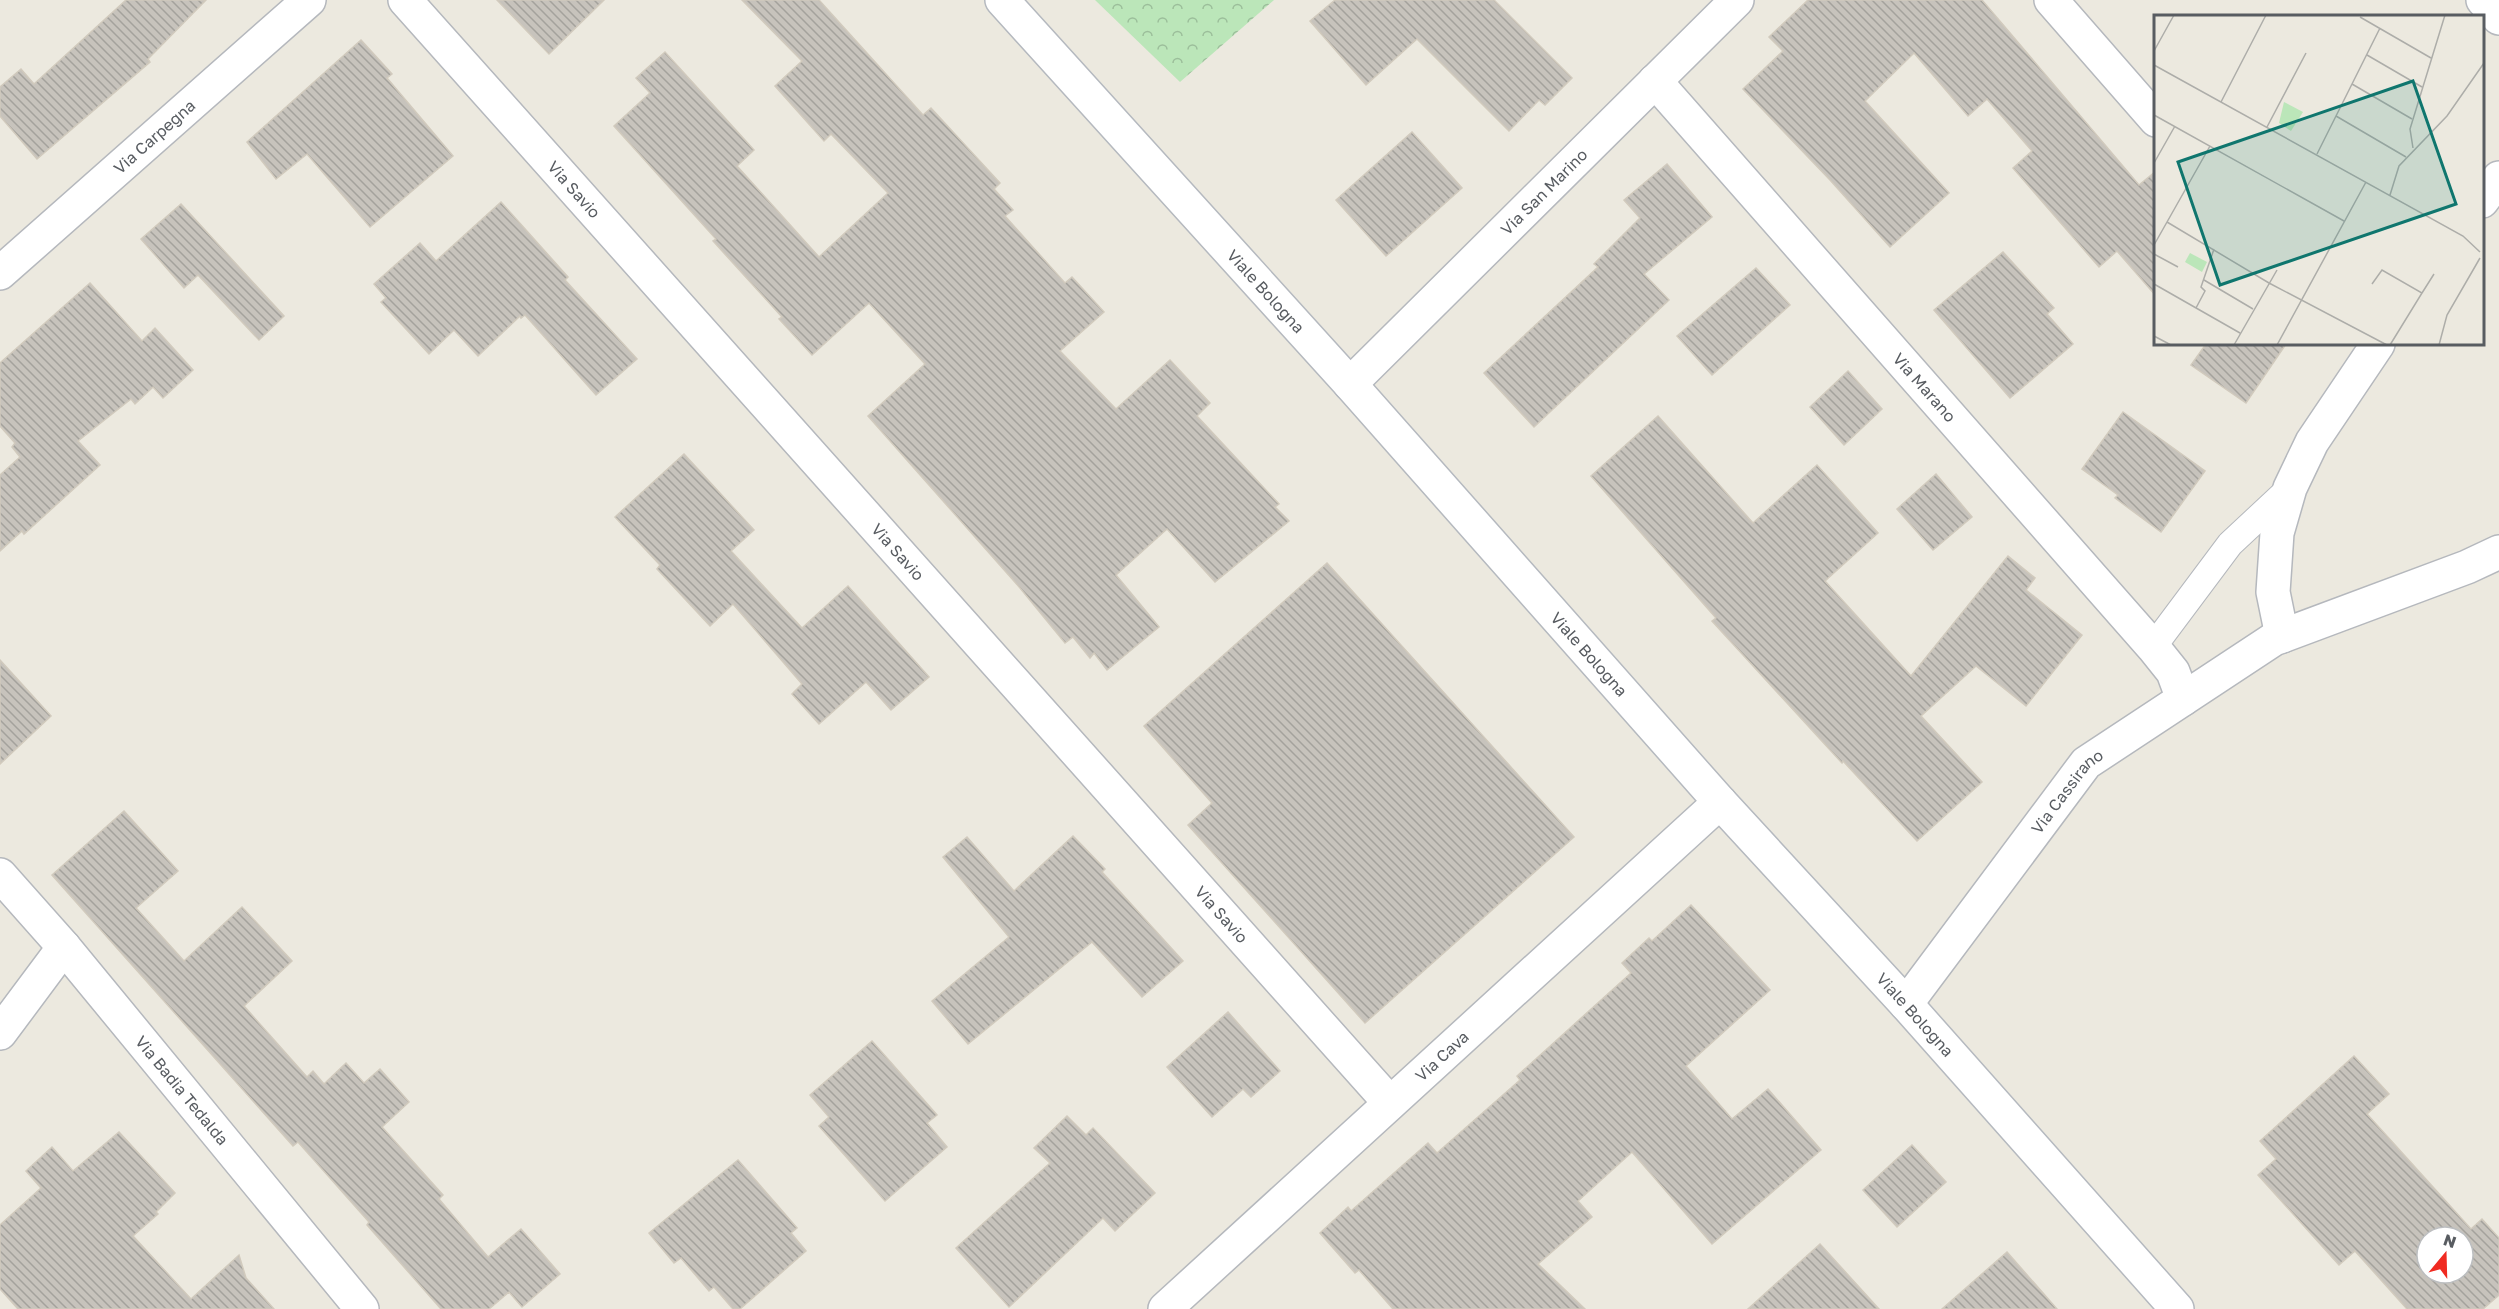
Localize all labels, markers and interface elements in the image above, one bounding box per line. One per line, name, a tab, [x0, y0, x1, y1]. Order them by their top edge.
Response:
inset map	[2154, 15, 2484, 345]
street label: Via Carpegna	[109, 95, 199, 178]
street label: Via San Marino	[1496, 144, 1591, 239]
street label: Via Savio	[543, 157, 605, 222]
street label: Viale Bologna	[1223, 245, 1309, 337]
street label: Via Marano	[1889, 349, 1960, 426]
street label: Via Savio	[867, 519, 929, 585]
street label: Viale Bologna	[1547, 608, 1632, 700]
street label: Via Cassirano	[2027, 745, 2107, 838]
street label: Via Savio	[1191, 882, 1252, 947]
street label: Viale Bologna	[1872, 968, 1958, 1061]
street label: Via Cava	[1411, 1027, 1473, 1085]
street label: Via Badia Tedalda	[131, 1032, 233, 1149]
north arrow	[2415, 1225, 2475, 1285]
text: N	[2441, 1229, 2459, 1252]

